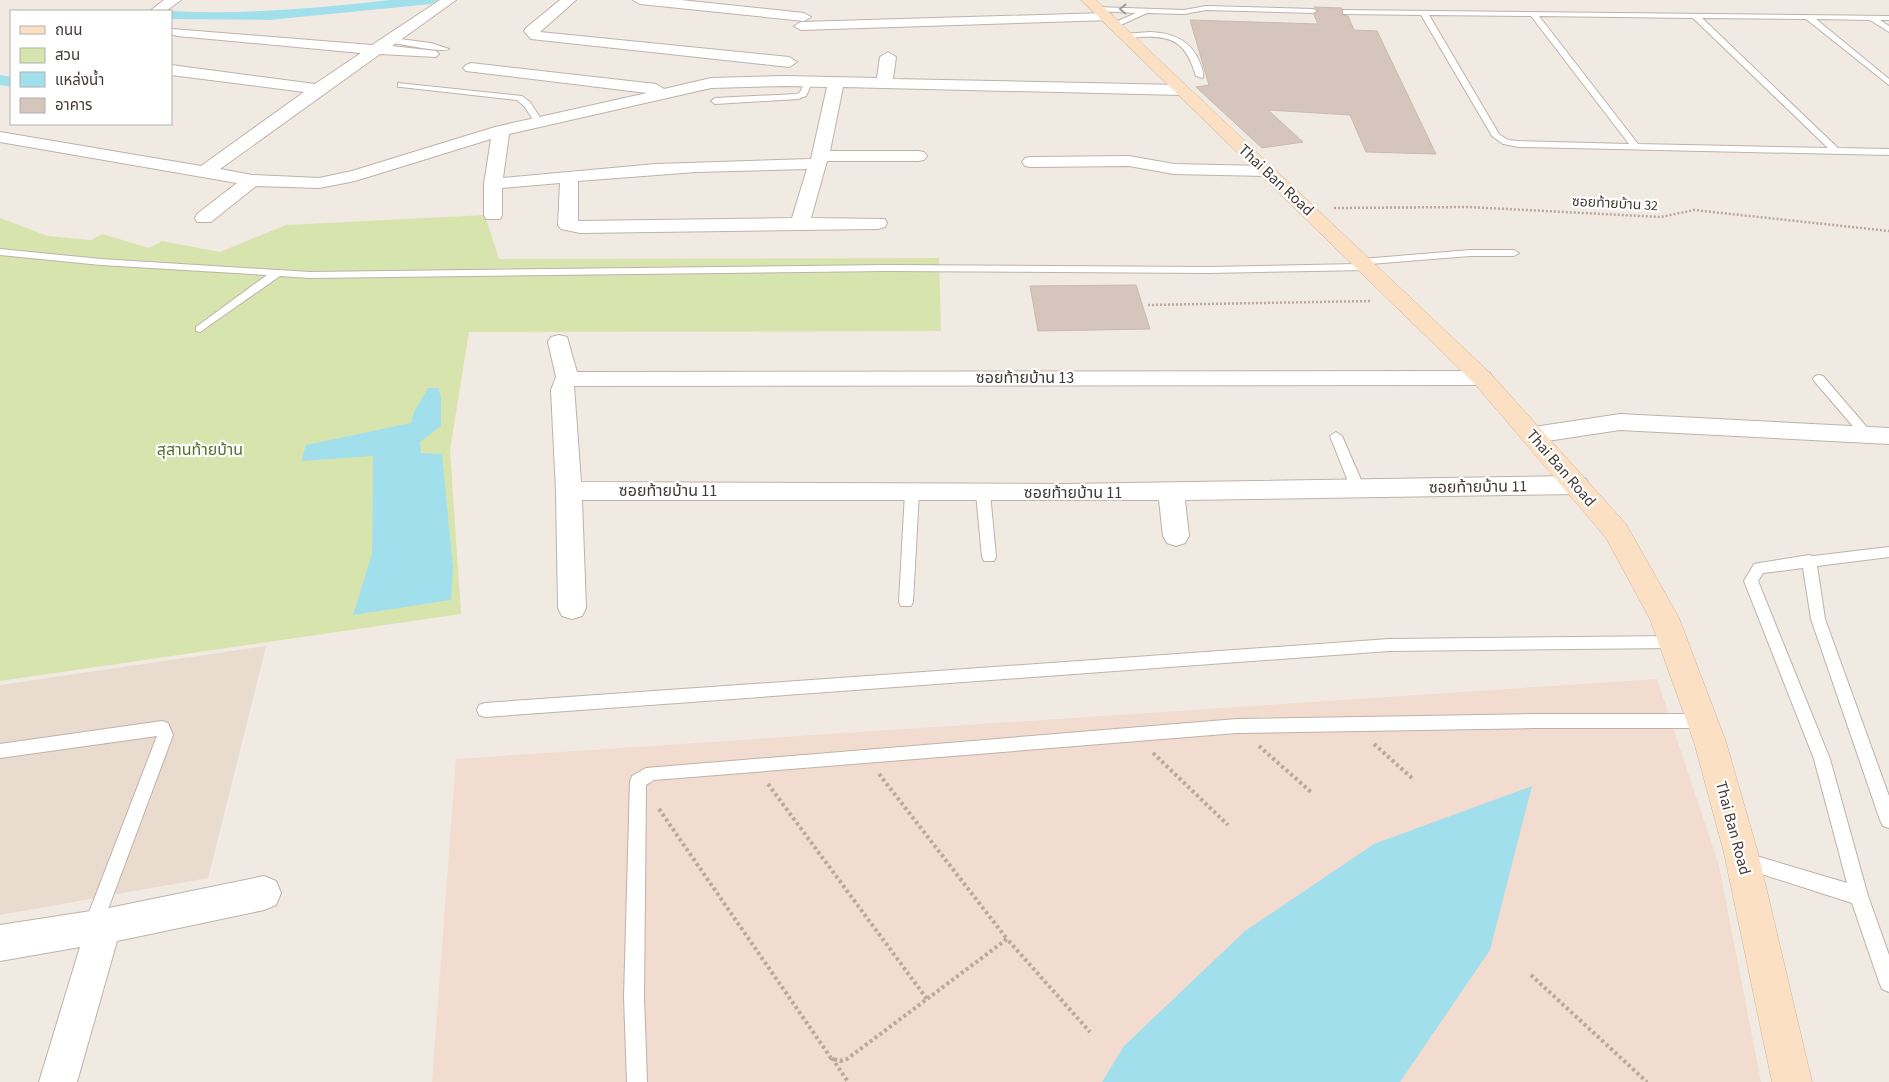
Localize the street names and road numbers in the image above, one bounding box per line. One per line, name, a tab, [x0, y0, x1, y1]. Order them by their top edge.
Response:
street label: Thai Ban Road	[1233, 139, 1319, 221]
street label: ซอยท้ายบ้าน 32	[1571, 192, 1659, 216]
street label: ซอยท้ายบ้าน 13	[976, 367, 1074, 389]
street label: Thai Ban Road	[1521, 424, 1601, 512]
street label: ซอยท้ายบ้าน 11	[1429, 475, 1527, 499]
street label: ซอยท้ายบ้าน 11	[619, 480, 717, 502]
street label: ซอยท้ายบ้าน 11	[1024, 482, 1122, 504]
street label: Thai Ban Road	[1710, 779, 1756, 877]

